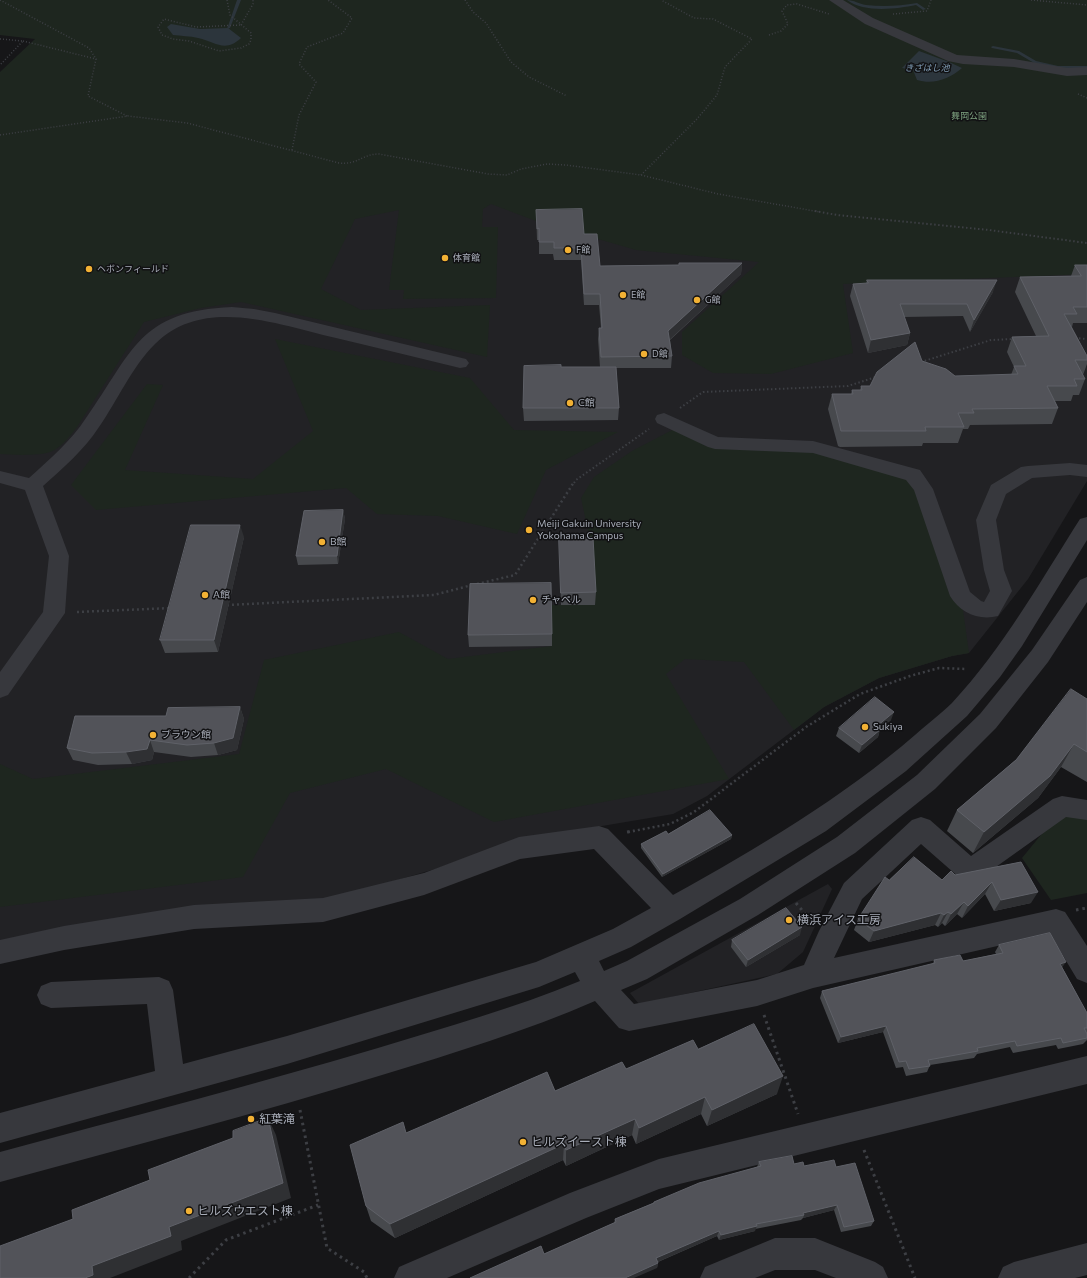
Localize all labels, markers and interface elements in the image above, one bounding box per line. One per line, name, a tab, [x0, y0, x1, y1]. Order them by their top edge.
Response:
water label: きざはし池	[905, 63, 949, 73]
park label: 舞岡公園	[951, 111, 987, 121]
marker: F館	[563, 245, 573, 255]
place label: F館	[576, 245, 590, 255]
marker: 体育館	[440, 253, 450, 263]
place label: 体育館	[453, 253, 480, 263]
marker: ヘボンフィールド	[84, 264, 94, 274]
place label: ヘボンフィールド	[97, 264, 169, 274]
marker: E館	[618, 290, 628, 300]
place label: E館	[631, 290, 645, 300]
marker: G館	[692, 295, 702, 305]
place label: G館	[705, 295, 721, 305]
marker: D館	[639, 349, 649, 359]
place label: D館	[652, 349, 668, 359]
place label: C館	[578, 397, 595, 409]
marker: C館	[565, 398, 575, 408]
place label: Meiji Gakuin University Yokohama Campus	[537, 518, 641, 542]
marker: Meiji Gakuin University Yokohama Campus	[524, 525, 534, 535]
place label: B館	[330, 536, 346, 548]
marker: B館	[317, 537, 327, 547]
place label: A館	[213, 589, 230, 601]
marker: A館	[200, 590, 210, 600]
place label: チャペル	[541, 594, 581, 606]
marker: チャペル	[528, 595, 538, 605]
place label: Sukiya	[873, 721, 903, 733]
marker: Sukiya	[860, 722, 870, 732]
place label: ブラウン館	[161, 729, 211, 741]
marker: ブラウン館	[148, 730, 158, 740]
place label: 横浜アイス工房	[797, 913, 881, 927]
marker: 横浜アイス工房	[784, 915, 794, 925]
place label: 紅葉滝	[259, 1112, 295, 1126]
marker: 紅葉滝	[246, 1114, 256, 1124]
place label: ヒルズイースト棟	[531, 1135, 627, 1149]
marker: ヒルズイースト棟	[518, 1137, 528, 1147]
place label: ヒルズウエスト棟	[197, 1204, 293, 1218]
marker: ヒルズウエスト棟	[184, 1206, 194, 1216]

